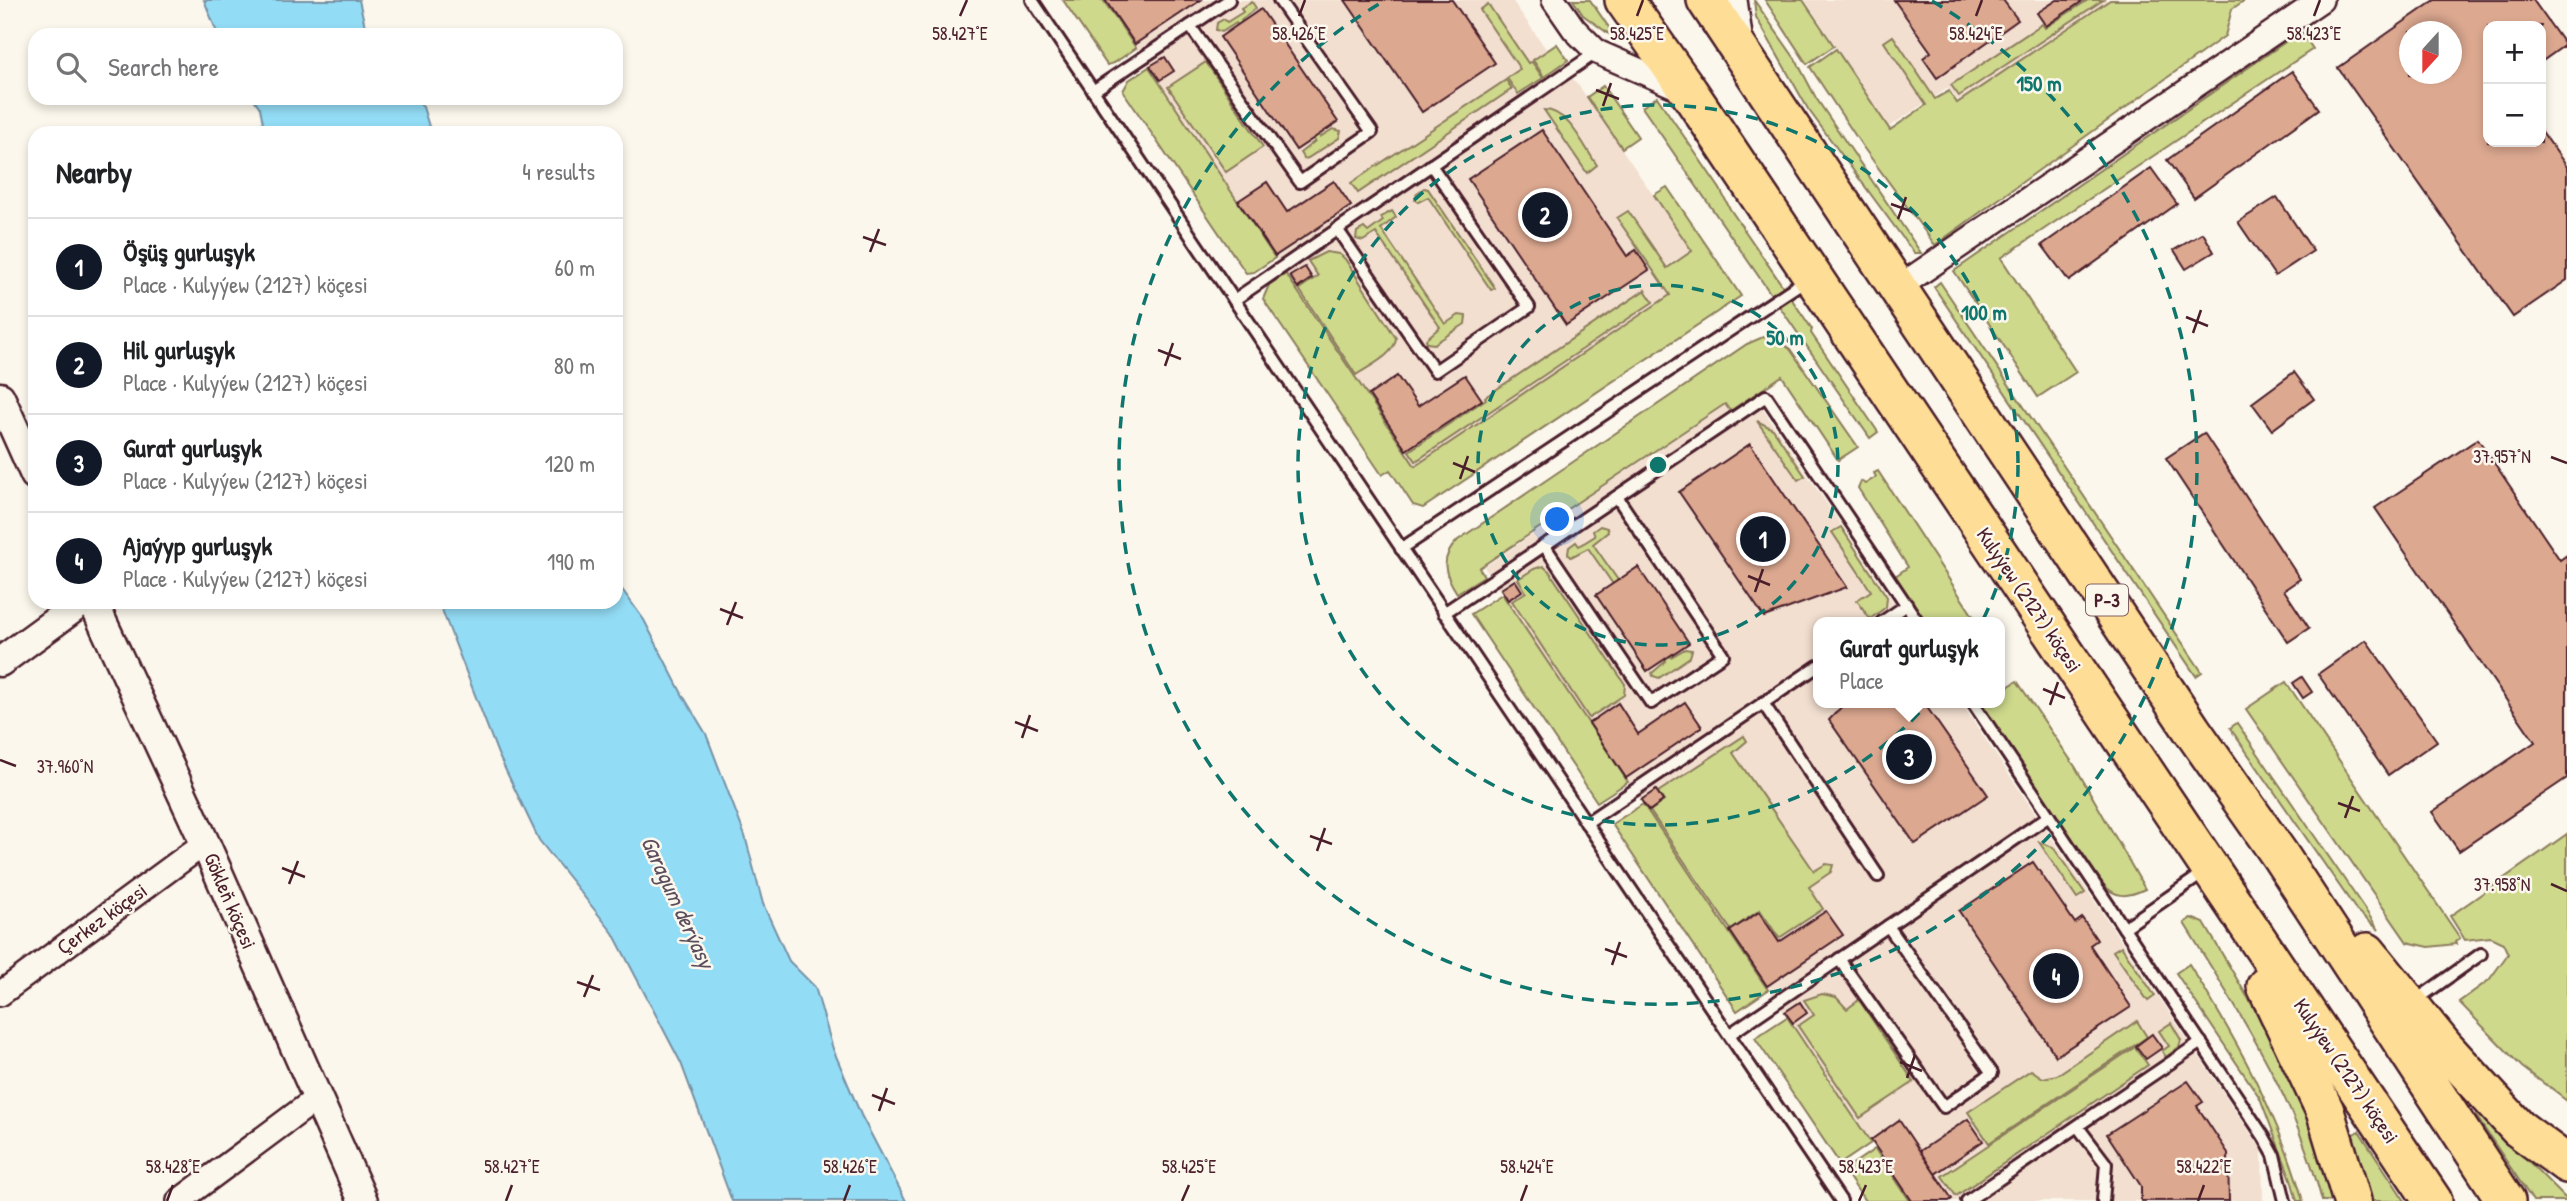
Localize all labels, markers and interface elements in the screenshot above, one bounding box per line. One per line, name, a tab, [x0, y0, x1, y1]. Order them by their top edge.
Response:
text: 58.427°E	[932, 21, 988, 46]
text: 58.426°E	[1272, 21, 1326, 46]
text: 58.425°E	[1610, 21, 1664, 46]
text: 58.424°E	[1949, 21, 2003, 46]
text: 58.423°E	[2287, 21, 2341, 46]
north arrow	[2399, 21, 2462, 84]
map controls	[2483, 21, 2546, 147]
button: +	[2483, 21, 2546, 84]
search box	[28, 28, 623, 105]
icon: search	[52, 48, 90, 86]
text: Search here	[108, 49, 219, 84]
text: 150 m	[2016, 69, 2062, 98]
button: −	[2483, 84, 2546, 147]
text: Nearby	[56, 152, 132, 192]
text: 4 results	[522, 156, 595, 187]
pin: 2	[1522, 189, 1568, 241]
text: Öşüş gurluşyk	[123, 234, 255, 269]
text: 1	[75, 252, 83, 283]
text: 60 m	[555, 252, 595, 283]
text: Place · Kulyýew (2127) köçesi	[123, 269, 368, 300]
text: 100 m	[1961, 298, 2007, 327]
text: 50 m	[1766, 323, 1804, 352]
text: Hil gurluşyk	[123, 332, 235, 367]
text: 2	[74, 350, 84, 381]
text: 80 m	[554, 350, 595, 381]
text: Place · Kulyýew (2127) köçesi	[123, 367, 368, 398]
text: Gurat gurluşyk	[123, 430, 262, 465]
text: 37.957°N	[2473, 444, 2531, 469]
text: 3	[74, 448, 84, 479]
text: 120 m	[545, 448, 595, 479]
centre of rings	[1646, 453, 1670, 477]
text: Place · Kulyýew (2127) köçesi	[123, 465, 368, 496]
your location	[1540, 502, 1574, 536]
pin: 1	[1740, 513, 1786, 565]
street label: Kulyýew (2127) köçesi	[1970, 521, 2089, 678]
text: Ajaýyp gurluşyk	[123, 528, 272, 563]
text: 4	[75, 546, 83, 577]
text: 190 m	[547, 546, 595, 577]
text: Place · Kulyýew (2127) köçesi	[123, 563, 368, 594]
road number: P-3	[2086, 584, 2128, 615]
popup	[1813, 617, 2005, 708]
text: Gurat gurluşyk	[1839, 630, 1979, 665]
text: Place	[1839, 665, 1884, 696]
pin: 3	[1886, 731, 1932, 783]
text: 37.960°N	[37, 754, 93, 779]
water label: Garagum derýasy	[633, 831, 724, 975]
street label: Gökleň köçesi	[197, 848, 264, 953]
text: 37.958°N	[2474, 872, 2530, 897]
street label: Çerkez köçesi	[51, 876, 153, 961]
pin: 4	[2033, 950, 2079, 1002]
street label: Kulyýew (2127) köçesi	[2287, 992, 2406, 1149]
text: 58.428°E	[146, 1154, 200, 1179]
text: 58.427°E	[484, 1154, 540, 1179]
text: 58.426°E	[823, 1154, 877, 1179]
text: 58.425°E	[1162, 1154, 1216, 1179]
text: 58.424°E	[1500, 1154, 1554, 1179]
text: 58.423°E	[1839, 1154, 1893, 1179]
text: 58.422°E	[2177, 1154, 2232, 1179]

